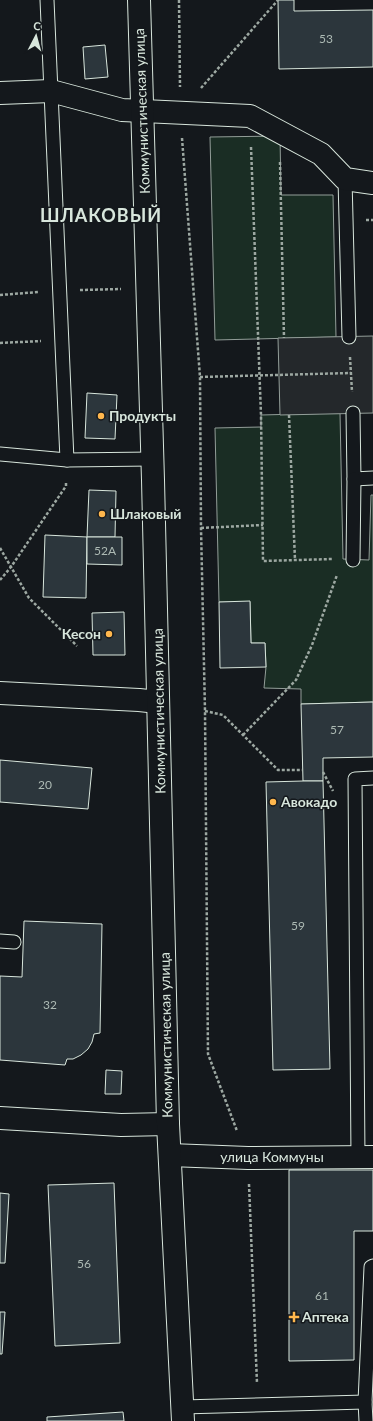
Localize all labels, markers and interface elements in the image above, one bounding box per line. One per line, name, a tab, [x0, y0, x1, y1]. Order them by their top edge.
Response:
north arrow	[16, 16, 56, 56]
text: С	[33, 19, 42, 32]
street label: Коммунистическая улица	[130, 28, 153, 194]
house number: 53	[319, 31, 333, 46]
district label: ШЛАКОВЫЙ	[40, 204, 162, 226]
place label: Продукты	[109, 407, 176, 424]
marker: Продукты	[96, 411, 106, 421]
place label: Шлаковый	[110, 505, 181, 522]
marker: Шлаковый	[97, 509, 107, 519]
house number: 52А	[94, 543, 117, 558]
place label: Кесон	[62, 625, 101, 642]
street label: Коммунистическая улица	[149, 628, 168, 794]
marker: Кесон	[104, 629, 114, 639]
house number: 57	[330, 722, 344, 737]
house number: 20	[38, 777, 52, 792]
place label: Авокадо	[280, 793, 337, 810]
marker: Авокадо	[268, 797, 278, 807]
house number: 59	[291, 918, 305, 933]
street label: Коммунистическая улица	[156, 952, 175, 1118]
house number: 32	[43, 997, 57, 1012]
street label: улица Коммуны	[220, 1148, 324, 1165]
house number: 56	[77, 1256, 91, 1271]
house number: 61	[315, 1288, 329, 1303]
place label: Аптека	[301, 1308, 349, 1325]
marker: Аптека	[289, 1312, 299, 1322]

